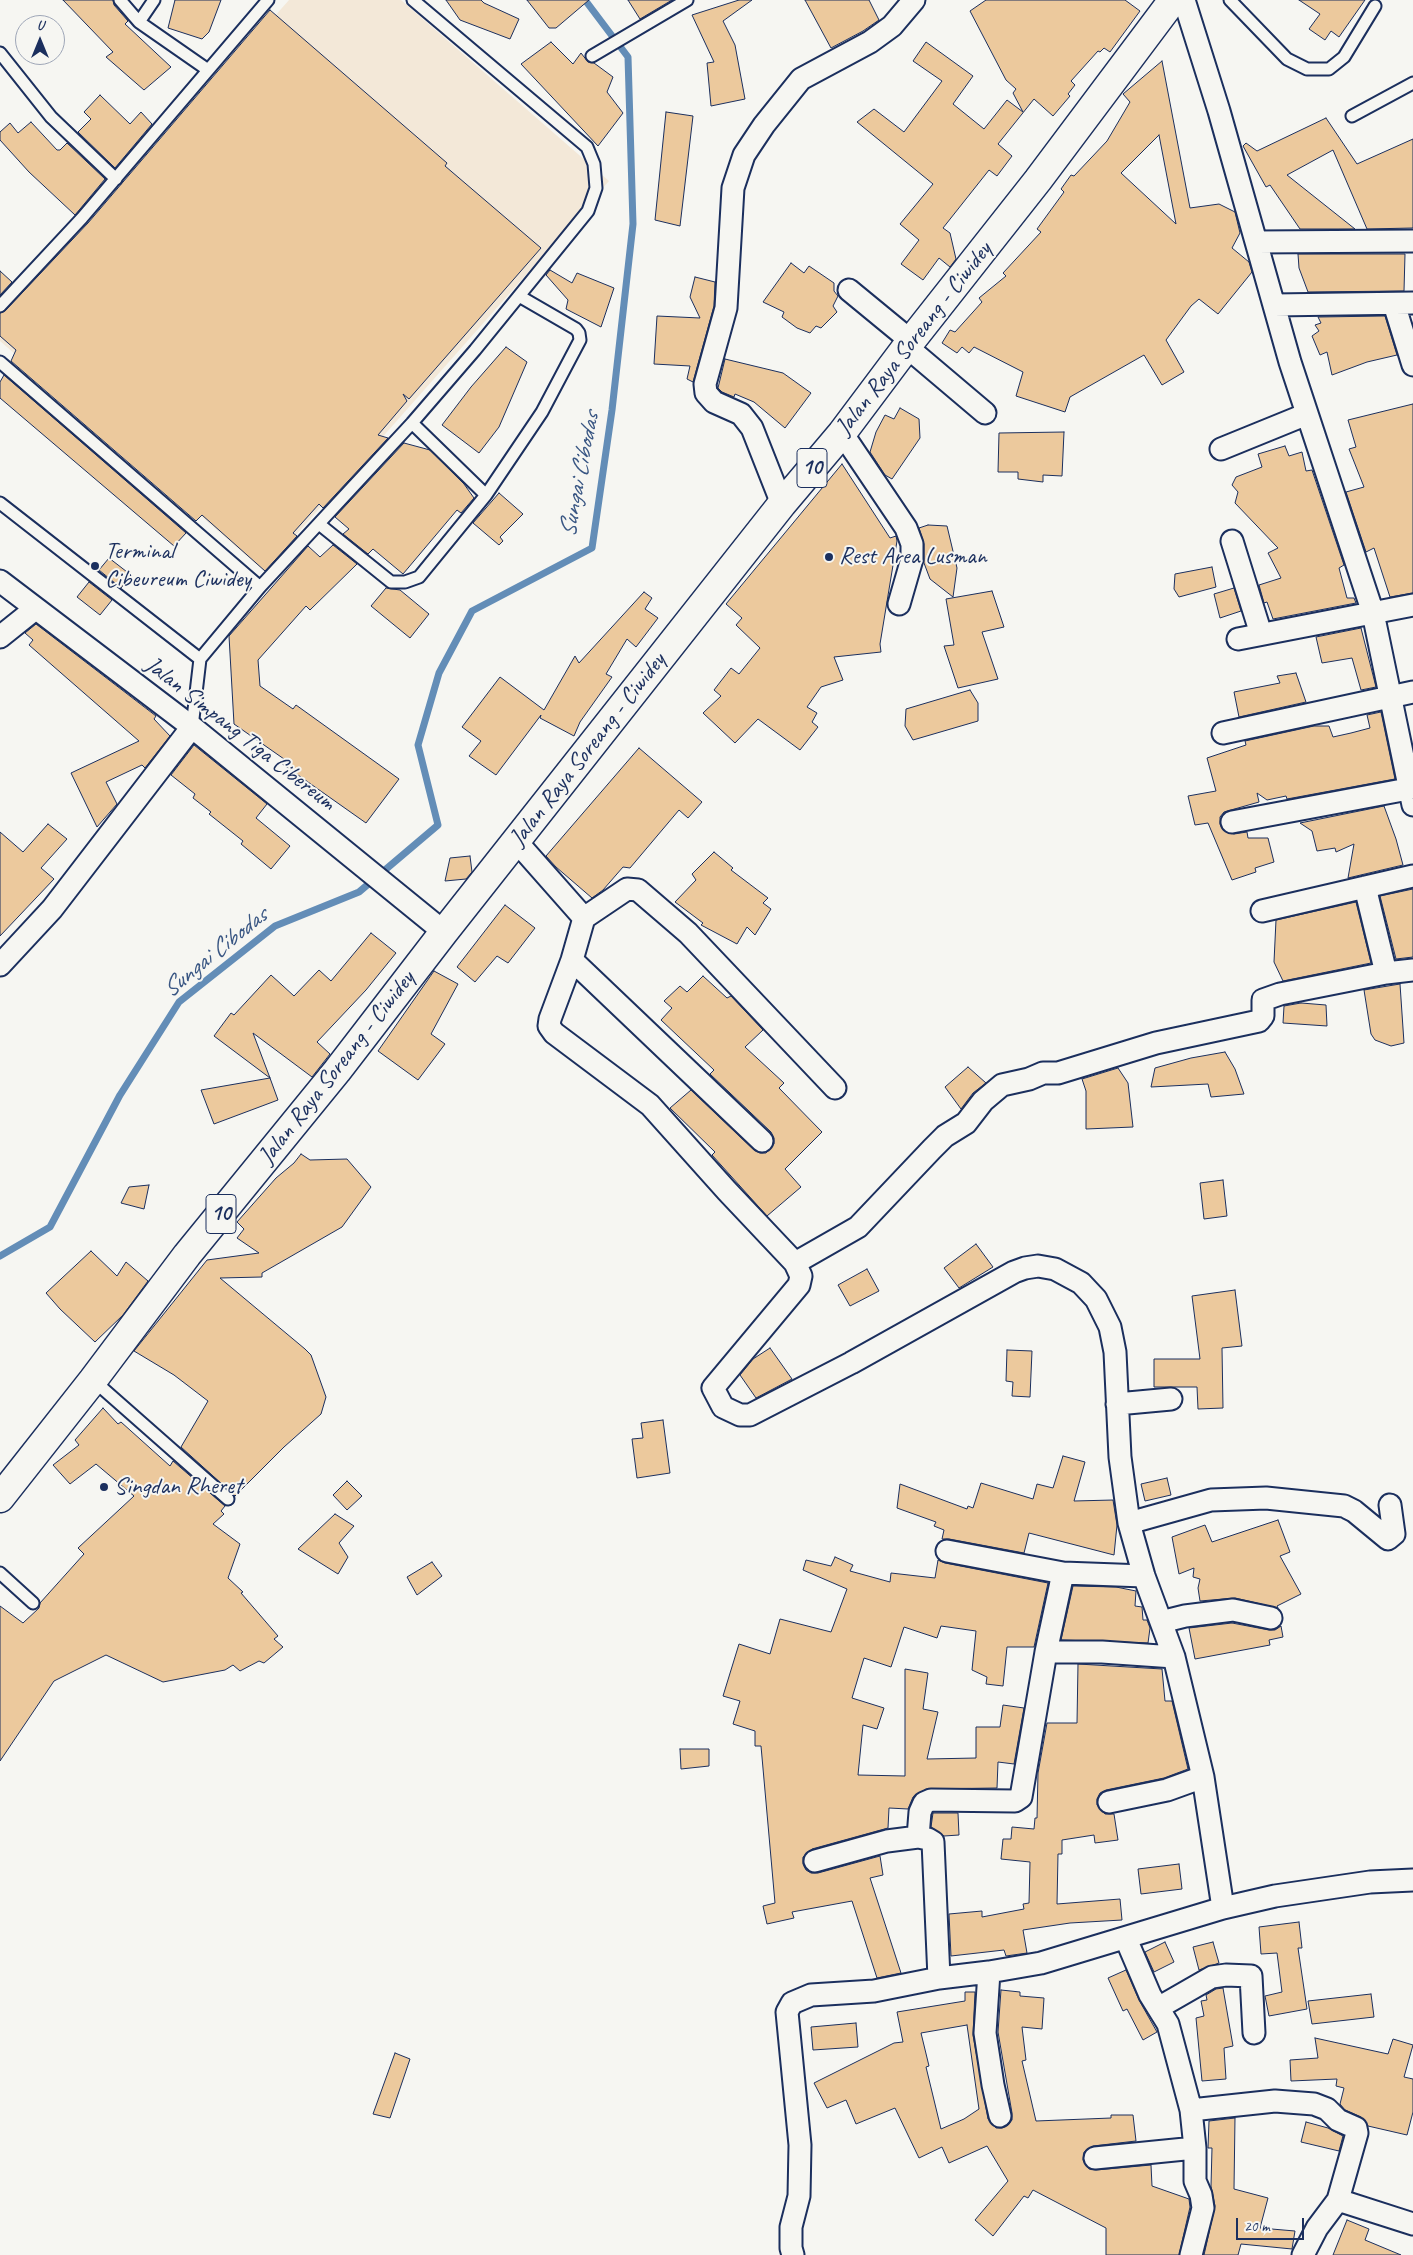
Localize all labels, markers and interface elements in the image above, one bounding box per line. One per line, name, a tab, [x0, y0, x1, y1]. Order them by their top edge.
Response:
north arrow	[15, 15, 65, 65]
text: U	[37, 17, 43, 34]
street label: Jalan Raya Soreang - Ciwidey	[830, 237, 998, 441]
water label: Sungai Cibodas	[553, 410, 607, 540]
road number: 10	[797, 448, 827, 488]
place label: Terminal Cibeureum Ciwidey	[105, 538, 251, 594]
place label: Rest Area Lusman	[839, 543, 987, 571]
marker: Rest Area Lusman	[823, 551, 835, 563]
marker: Terminal Cibeureum Ciwidey	[89, 560, 101, 572]
street label: Jalan Raya Soreang - Ciwidey	[504, 648, 672, 852]
street label: Jalan Simpang Tiga Cibereum	[139, 651, 341, 817]
water label: Sungai Cibodas	[156, 902, 274, 1004]
street label: Jalan Raya Soreang - Ciwidey	[253, 966, 421, 1170]
road number: 10	[206, 1194, 236, 1234]
place label: Singdan Rheret	[114, 1473, 242, 1501]
marker: Singdan Rheret	[98, 1481, 110, 1493]
scale bar	[1238, 2208, 1306, 2240]
text: 20 m	[1244, 2217, 1270, 2236]

